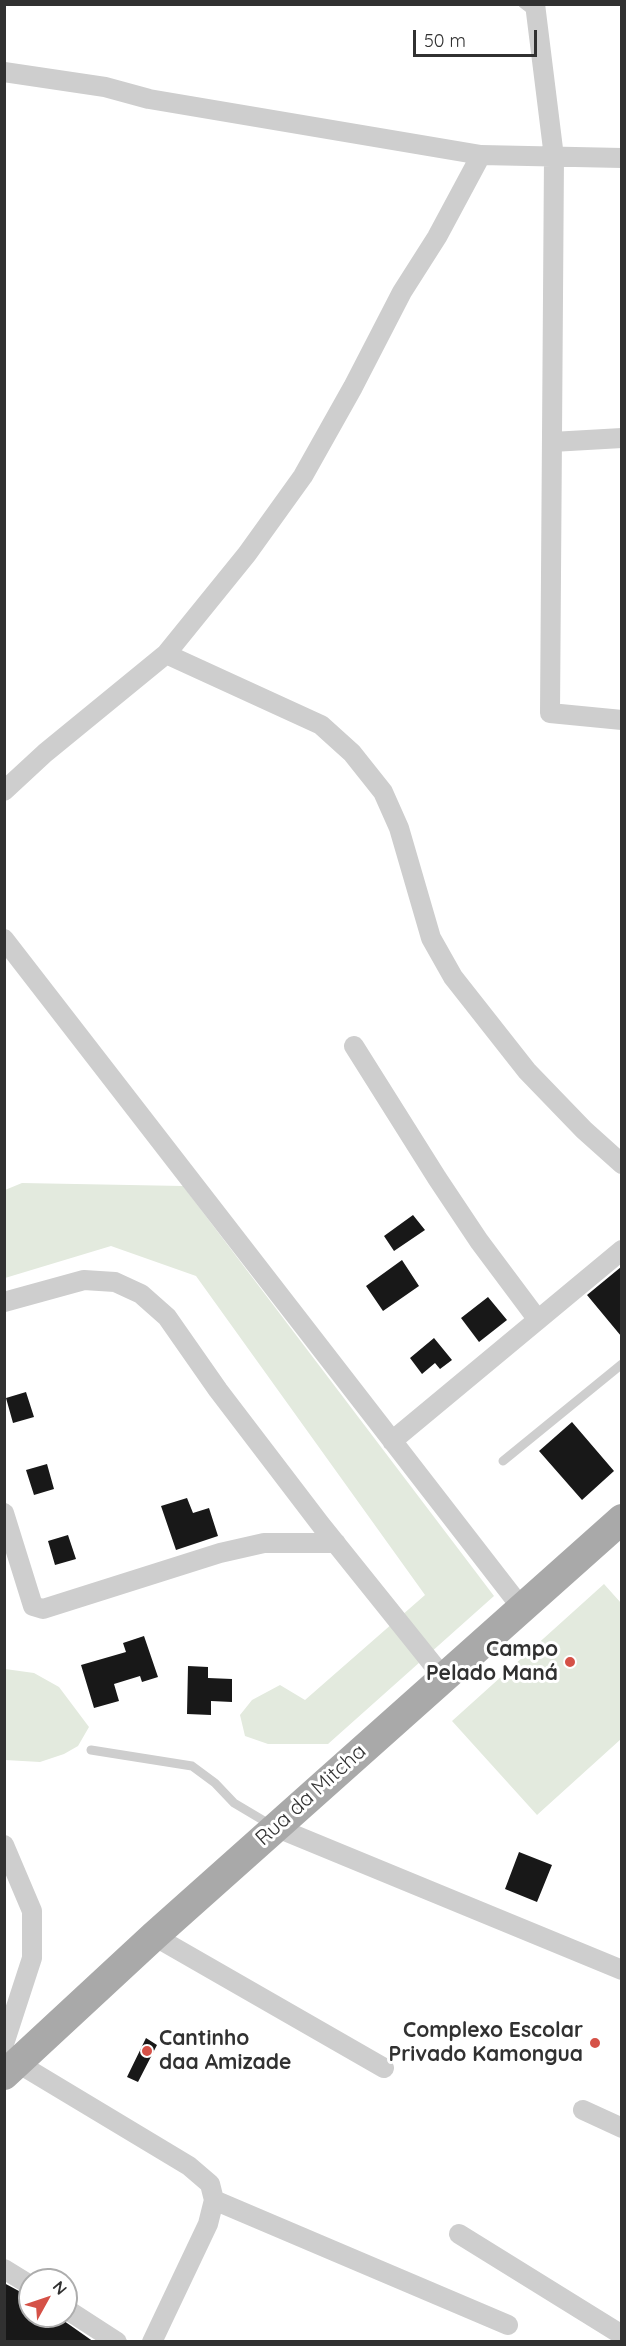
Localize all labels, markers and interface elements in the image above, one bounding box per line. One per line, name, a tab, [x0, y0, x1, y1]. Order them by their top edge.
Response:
scale bar	[416, 18, 540, 56]
text: 50 m	[424, 29, 466, 52]
place label: Campo Pelado Maná	[426, 1637, 558, 1687]
marker: Campo Pelado Maná	[563, 1655, 577, 1669]
street label: Rua da Mitcha	[251, 1739, 371, 1851]
place label: Complexo Escolar Privado Kamongua	[388, 2018, 583, 2068]
place label: Cantinho daa Amizade	[159, 2026, 291, 2076]
marker: Complexo Escolar Privado Kamongua	[588, 2036, 602, 2050]
marker: Cantinho daa Amizade	[140, 2044, 154, 2058]
north arrow	[18, 2268, 78, 2328]
text: N	[49, 2277, 72, 2299]

